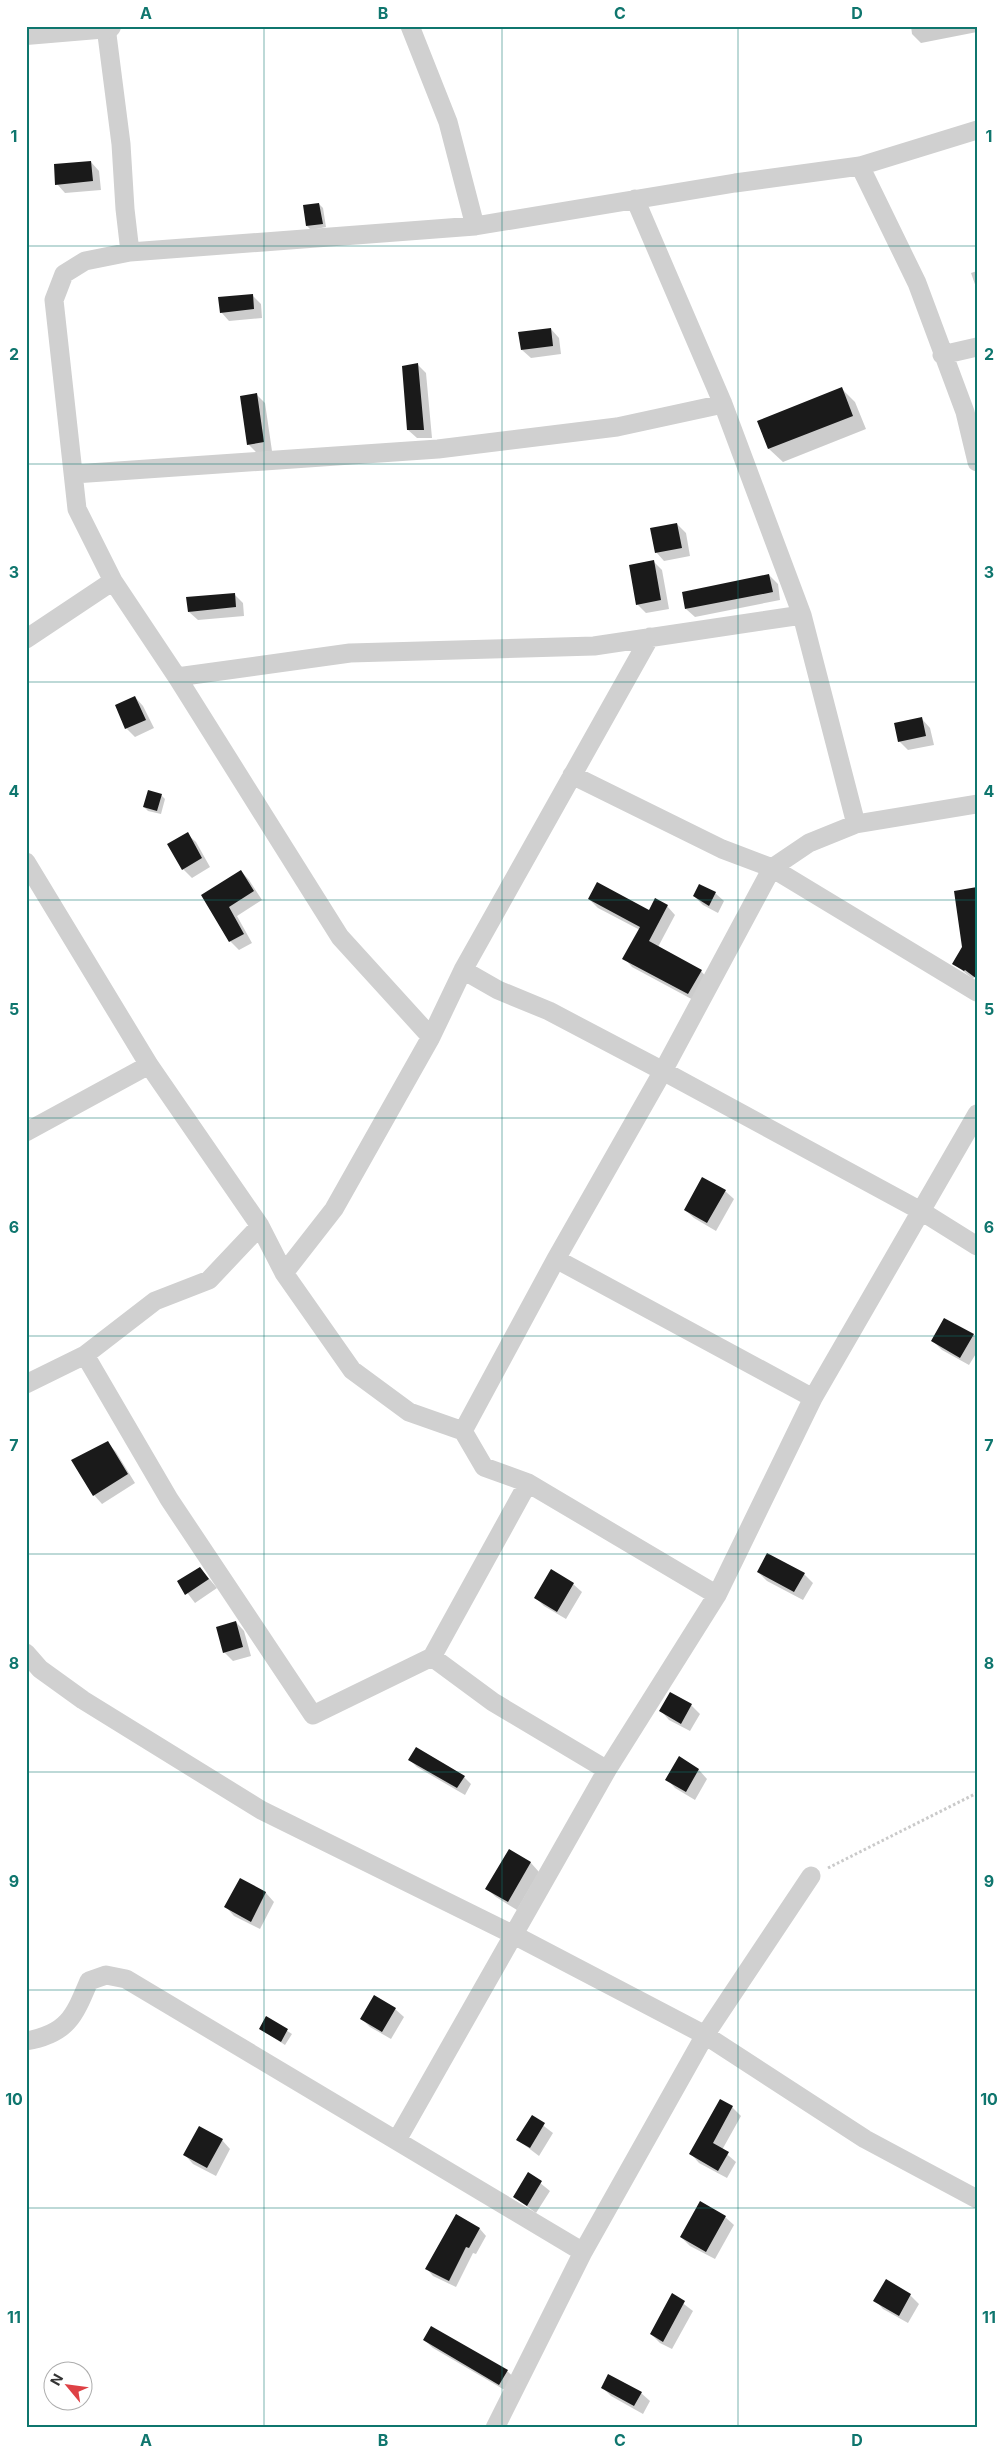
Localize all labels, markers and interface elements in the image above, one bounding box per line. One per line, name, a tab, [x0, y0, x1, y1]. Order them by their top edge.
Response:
text: A	[140, 3, 152, 23]
text: B	[378, 3, 388, 23]
text: C	[614, 3, 626, 23]
text: D	[851, 3, 863, 23]
text: 1	[11, 126, 17, 146]
text: 1	[986, 126, 992, 146]
text: 2	[9, 344, 19, 364]
text: 2	[984, 344, 994, 364]
text: 3	[9, 562, 19, 582]
text: 3	[984, 562, 994, 582]
text: 4	[9, 781, 20, 801]
text: 4	[984, 781, 995, 801]
text: 5	[9, 999, 19, 1019]
text: 5	[984, 999, 994, 1019]
text: 6	[9, 1217, 19, 1237]
text: 6	[984, 1217, 994, 1237]
text: 7	[9, 1435, 19, 1455]
text: 7	[984, 1435, 994, 1455]
text: 8	[9, 1653, 19, 1673]
text: 8	[984, 1653, 994, 1673]
text: 9	[9, 1871, 19, 1891]
text: 9	[984, 1871, 994, 1891]
text: 10	[5, 2089, 23, 2109]
text: 10	[980, 2089, 998, 2109]
text: 11	[7, 2307, 21, 2327]
text: 11	[982, 2307, 996, 2327]
north arrow	[42, 2362, 92, 2412]
text: N	[46, 2371, 66, 2388]
text: A	[140, 2430, 152, 2450]
text: B	[378, 2430, 388, 2450]
text: C	[614, 2430, 626, 2450]
text: D	[851, 2430, 863, 2450]

